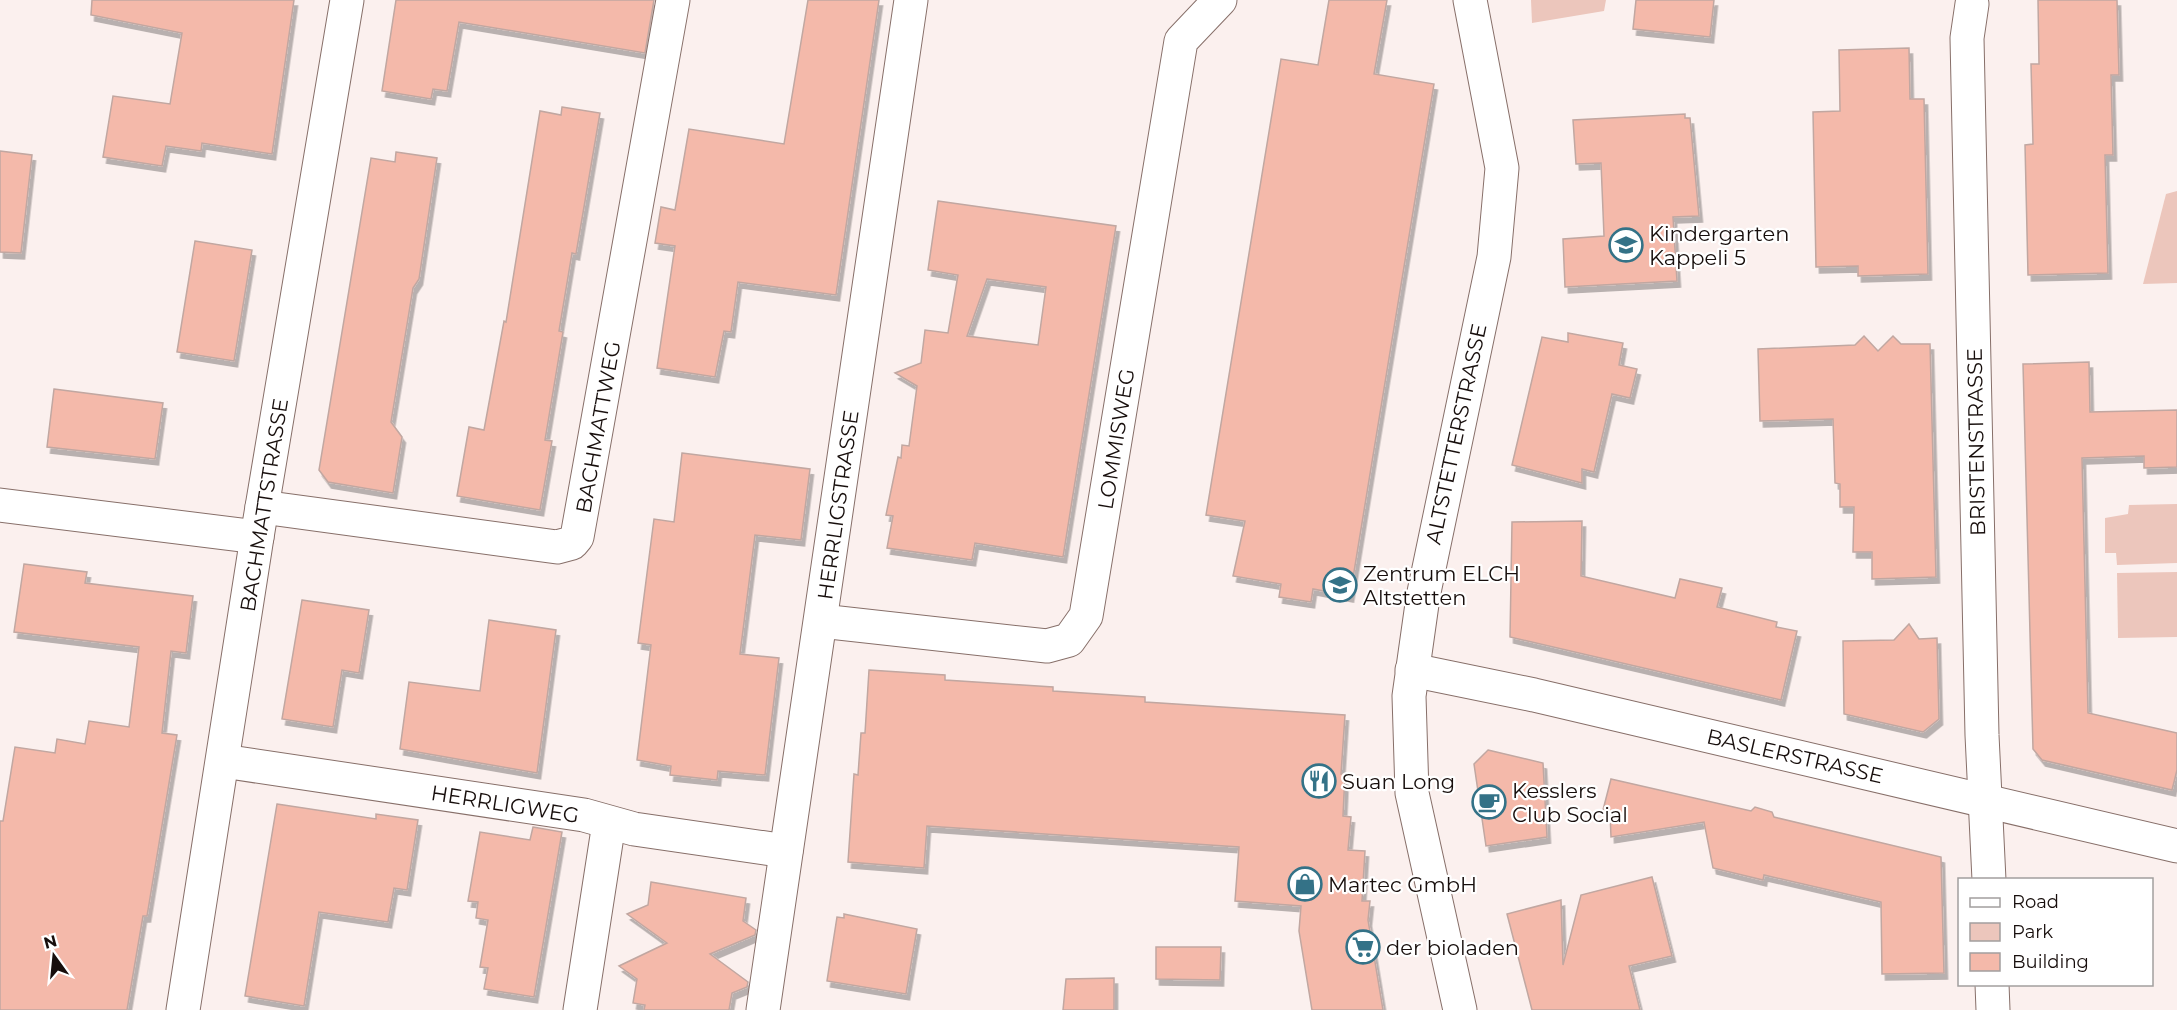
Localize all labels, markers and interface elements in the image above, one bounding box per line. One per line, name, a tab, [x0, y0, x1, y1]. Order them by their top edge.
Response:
place label: Kindergarten Kappeli 5	[1649, 221, 1789, 270]
school or university icon: Kindergarten Kappeli 5	[1608, 227, 1644, 263]
street label: ALTSTETTERSTRASSE	[1420, 321, 1492, 547]
street label: BACHMATTWEG	[571, 339, 625, 515]
street label: BRISTENSTRASSE	[1962, 348, 1990, 536]
street label: LOMMISWEG	[1093, 367, 1139, 511]
street label: BACHMATTSTRASSE	[235, 396, 293, 614]
street label: HERRLIGSTRASSE	[812, 409, 864, 601]
place label: Zentrum ELCH Altstetten	[1363, 561, 1520, 610]
school or university icon: Zentrum ELCH Altstetten	[1322, 567, 1358, 603]
street label: BASLERSTRASSE	[1704, 724, 1886, 788]
restaurant icon: Suan Long	[1301, 763, 1337, 799]
place label: Suan Long	[1342, 769, 1455, 794]
place label: Kesslers Club Social	[1512, 778, 1628, 827]
street label: HERRLIGWEG	[429, 780, 581, 828]
cafe icon: Kesslers Club Social	[1471, 784, 1507, 820]
shop icon: Martec GmbH	[1287, 866, 1323, 902]
place label: Martec GmbH	[1328, 872, 1477, 897]
legend	[1958, 878, 2153, 986]
text: Road	[2012, 891, 2059, 913]
text: Park	[2012, 921, 2053, 943]
north arrow	[24, 926, 84, 986]
supermarket icon: der bioladen	[1345, 929, 1381, 965]
text: N	[42, 931, 59, 953]
place label: der bioladen	[1386, 935, 1519, 960]
text: Building	[2012, 951, 2089, 973]

